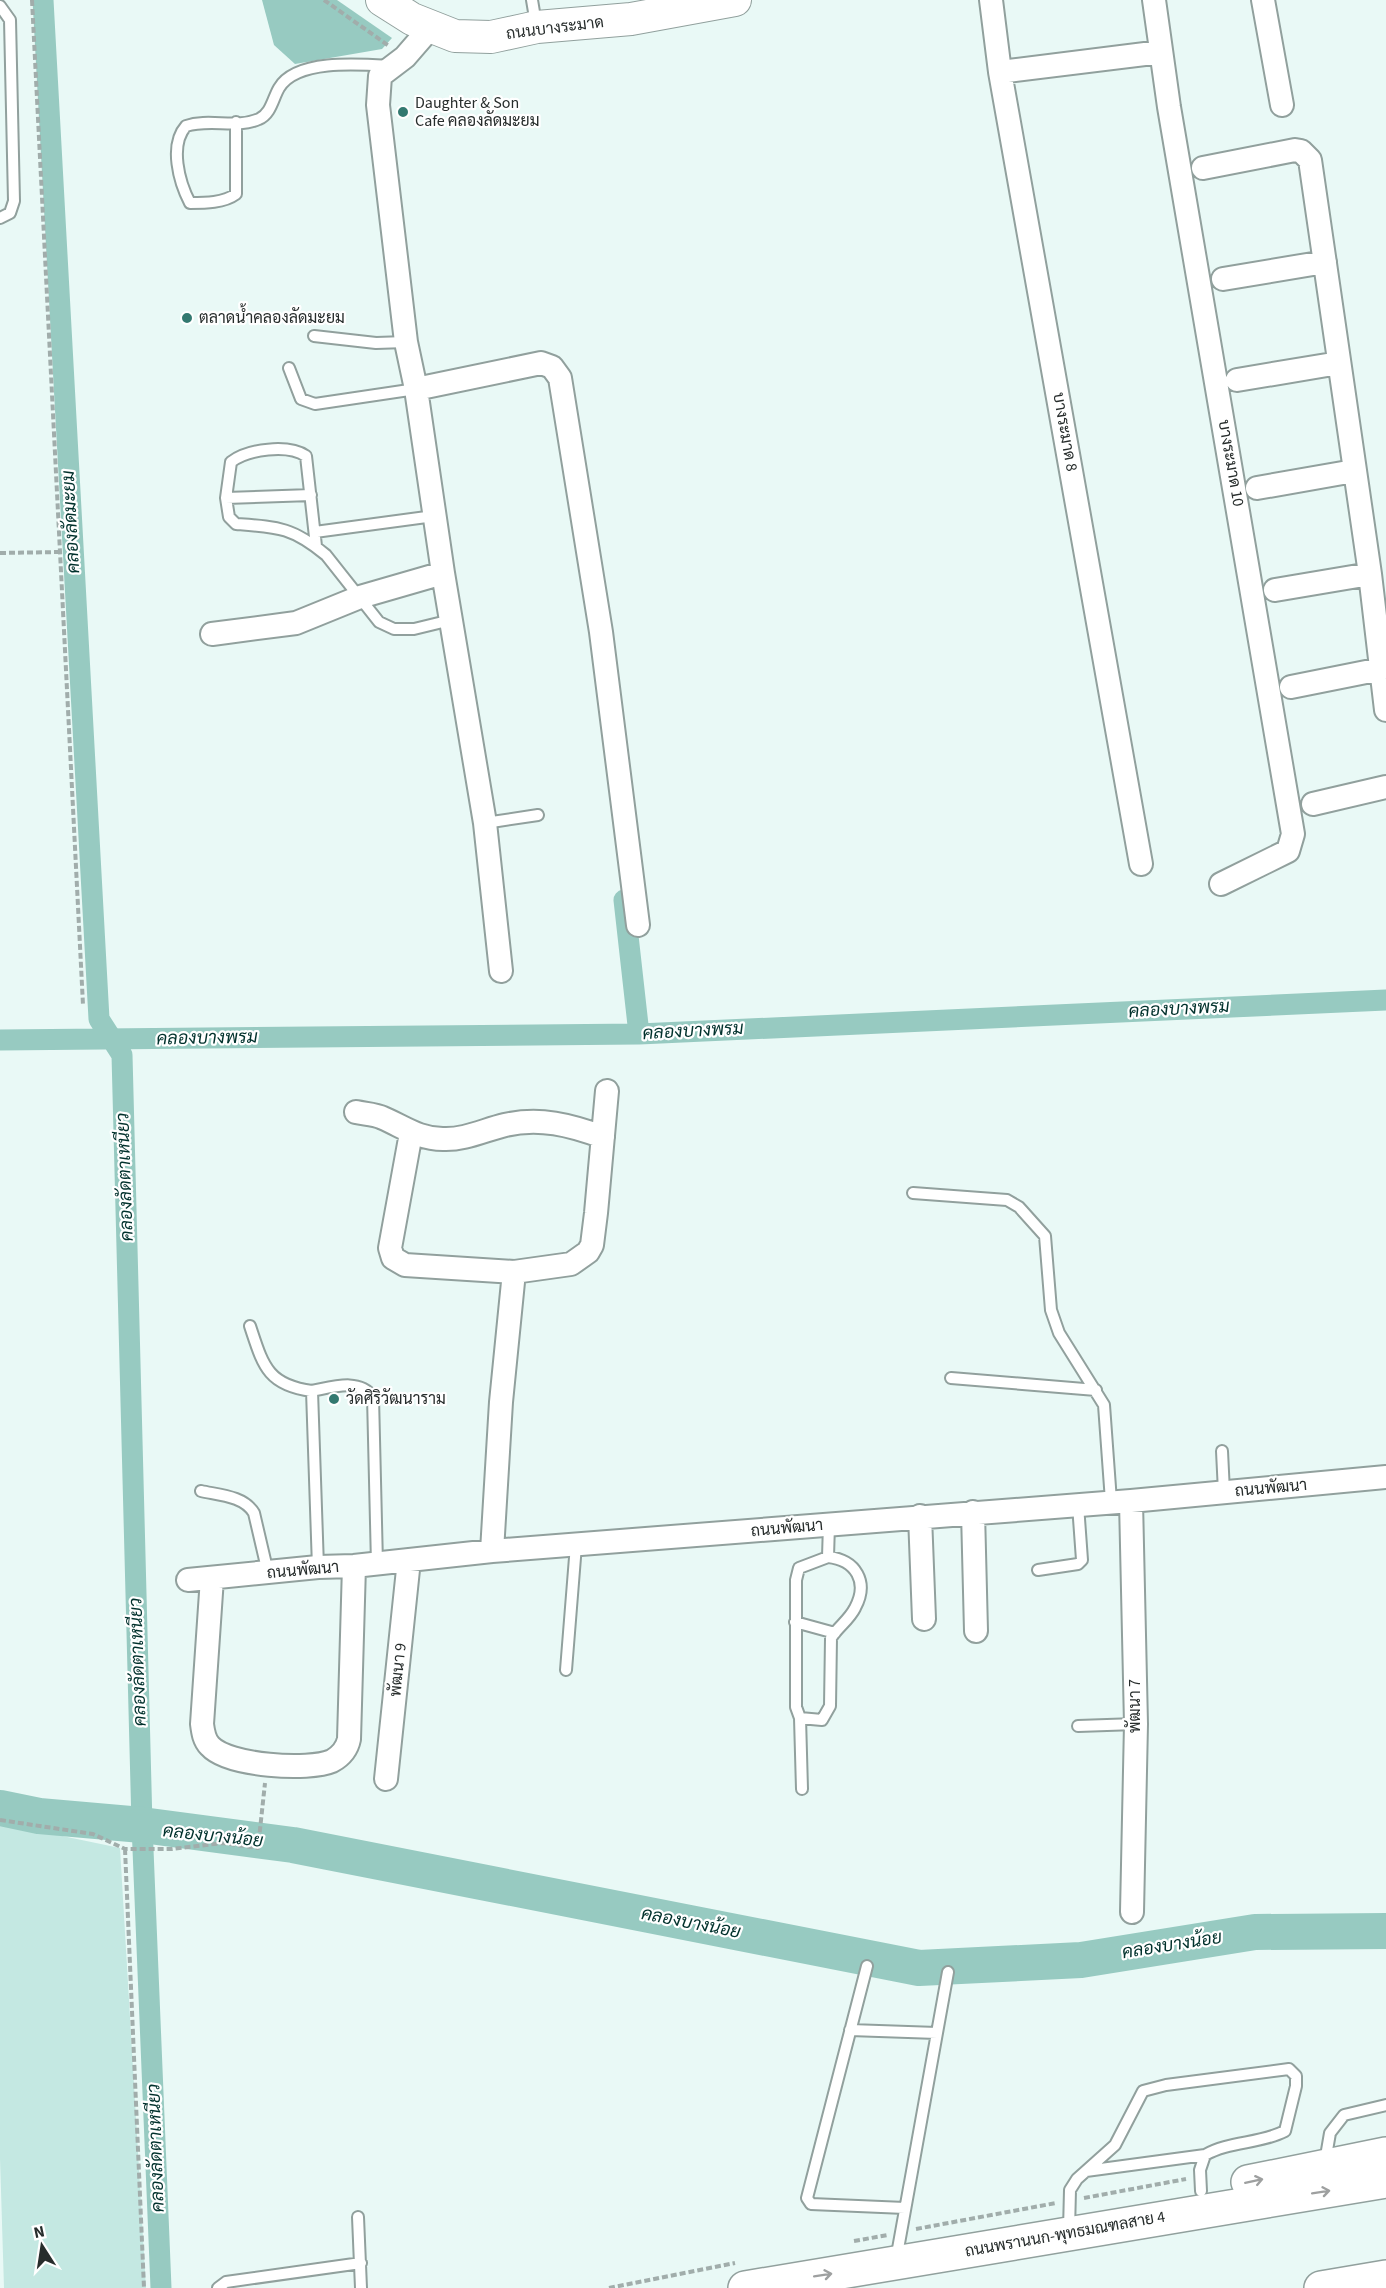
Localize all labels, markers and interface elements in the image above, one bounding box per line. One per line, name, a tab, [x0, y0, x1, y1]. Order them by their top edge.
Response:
street label: ถนนบางระมาด	[505, 11, 605, 45]
place label: Daughter & Son Cafe คลองลัดมะยม	[415, 92, 540, 132]
marker: Daughter & Son Cafe คลองลัดมะยม	[396, 105, 410, 119]
place label: ตลาดน้ำคลองลัดมะยม	[199, 303, 345, 329]
marker: ตลาดน้ำคลองลัดมะยม	[180, 311, 194, 325]
street label: บางระมาด 8	[1047, 391, 1083, 473]
street label: บางระมาด 10	[1213, 418, 1249, 508]
water label: คลองลัดมะยม	[56, 470, 86, 574]
water label: คลองบางพรม	[1128, 994, 1230, 1024]
water label: คลองบางพรม	[642, 1016, 744, 1046]
water label: คลองบางพรม	[156, 1025, 258, 1051]
water label: คลองลัดตาเหนียว	[109, 1112, 140, 1242]
place label: วัดศิริวัฒนาราม	[346, 1388, 446, 1410]
marker: วัดศิริวัฒนาราม	[327, 1392, 341, 1406]
street label: ถนนพัฒนา	[1234, 1474, 1308, 1502]
street label: ถนนพัฒนา	[750, 1514, 824, 1542]
street label: ถนนพัฒนา	[266, 1556, 340, 1584]
water label: คลองลัดตาเหนียว	[122, 1597, 153, 1727]
street label: พัฒนา 9	[384, 1642, 412, 1698]
street label: พัฒนา 7	[1124, 1679, 1146, 1733]
water label: คลองบางน้อย	[162, 1818, 264, 1854]
water label: คลองบางน้อย	[639, 1901, 743, 1945]
water label: คลองบางน้อย	[1120, 1925, 1224, 1965]
water label: คลองลัดตาเหนียว	[140, 2083, 171, 2213]
one-way arrow	[1243, 2175, 1263, 2186]
one-way arrow	[1311, 2186, 1331, 2197]
street label: ถนนพรานนก-พุทธมณฑลสาย 4	[963, 2206, 1167, 2262]
north arrow	[12, 2216, 72, 2276]
text: N	[32, 2220, 47, 2244]
one-way arrow	[813, 2269, 833, 2280]

